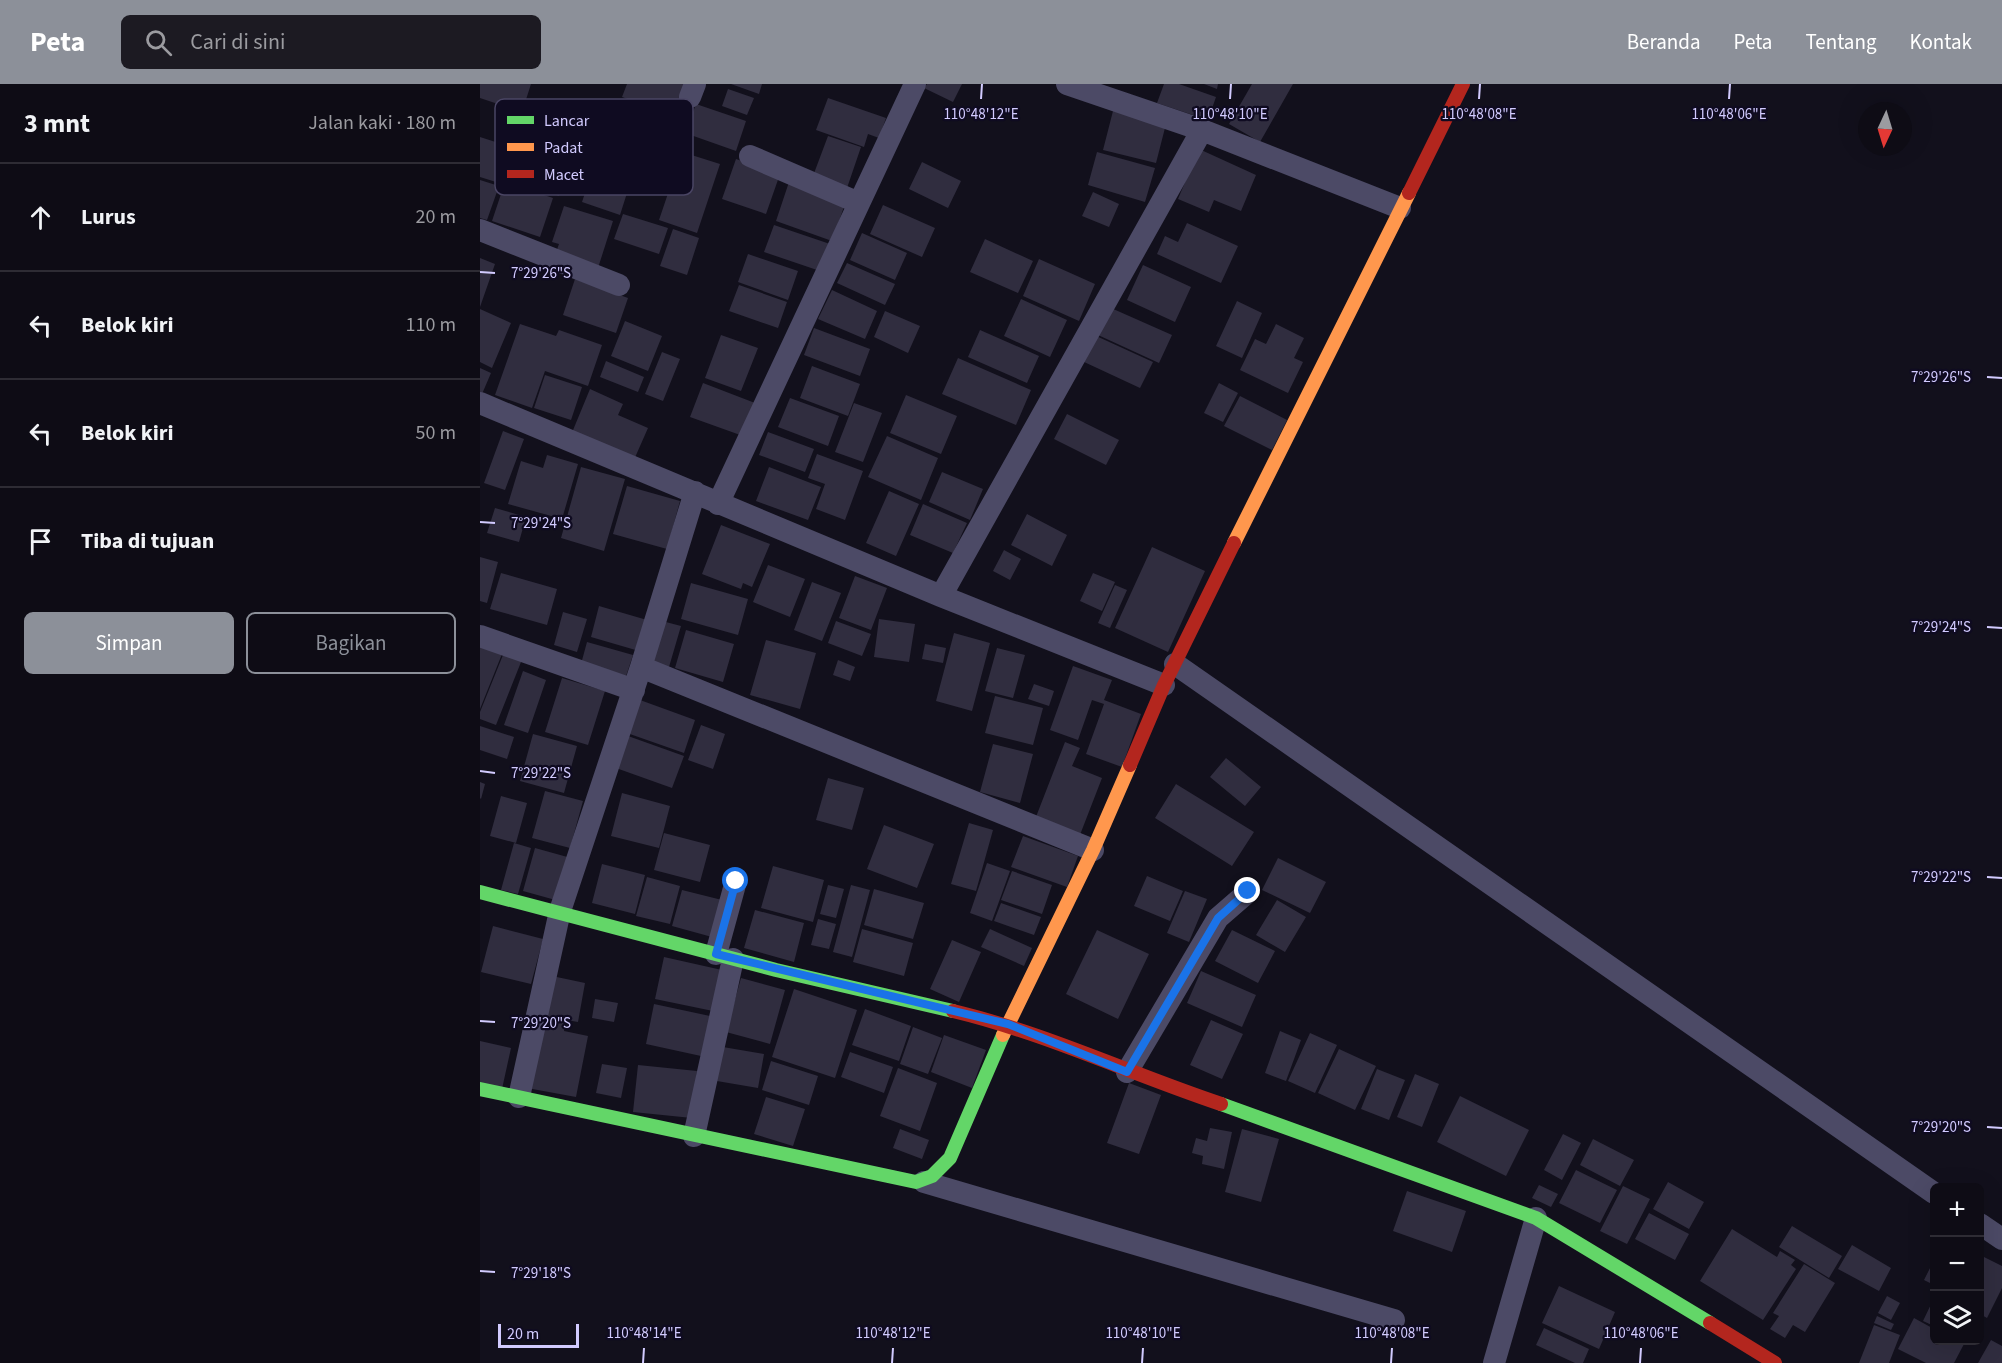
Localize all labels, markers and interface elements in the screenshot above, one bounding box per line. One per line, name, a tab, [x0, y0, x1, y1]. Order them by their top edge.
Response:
search box	[121, 15, 541, 69]
text: Peta	[30, 22, 85, 62]
icon: search	[142, 26, 175, 59]
text: Cari di sini	[190, 26, 285, 58]
text: Beranda	[1627, 27, 1701, 57]
text: Peta	[1734, 27, 1772, 57]
text: Tentang	[1805, 27, 1876, 57]
text: Kontak	[1909, 27, 1972, 57]
legend	[495, 99, 693, 195]
north arrow	[1858, 102, 1912, 156]
text: 110°48'12"E	[943, 104, 1019, 125]
text: 110°48'10"E	[1192, 104, 1268, 125]
text: 110°48'08"E	[1441, 104, 1517, 125]
text: 110°48'06"E	[1691, 104, 1767, 125]
text: 3 mnt	[24, 105, 90, 142]
text: Jalan kaki · 180 m	[308, 109, 456, 137]
text: Lancar	[544, 110, 590, 132]
text: Padat	[544, 137, 583, 159]
text: Macet	[544, 164, 584, 186]
icon: ahead	[24, 201, 57, 234]
text: Lurus	[81, 201, 136, 233]
text: 20 m	[416, 203, 456, 231]
text: 7°29'26"S	[511, 263, 571, 284]
icon: left	[24, 309, 57, 342]
text: Belok kiri	[81, 309, 174, 341]
text: 110 m	[406, 311, 456, 339]
text: 7°29'26"S	[1911, 367, 1971, 388]
icon: left	[24, 417, 57, 450]
text: Belok kiri	[81, 417, 174, 449]
text: 50 m	[416, 419, 456, 447]
text: 7°29'24"S	[511, 513, 571, 534]
icon: arrive	[24, 525, 57, 558]
text: Tiba di tujuan	[81, 525, 214, 557]
button: Simpan	[24, 612, 234, 674]
button: Bagikan	[246, 612, 456, 674]
text: 7°29'24"S	[1911, 617, 1971, 638]
text: 7°29'22"S	[511, 763, 571, 784]
route start	[722, 867, 748, 893]
text: 7°29'22"S	[1911, 867, 1971, 888]
route end	[1234, 877, 1260, 903]
text: 7°29'20"S	[511, 1013, 571, 1034]
text: 7°29'20"S	[1911, 1117, 1971, 1138]
map controls	[1930, 1183, 1984, 1345]
button: +	[1930, 1183, 1984, 1237]
button: −	[1930, 1237, 1984, 1291]
text: 7°29'18"S	[511, 1263, 571, 1284]
button: layers	[1930, 1291, 1984, 1345]
scale bar	[498, 1321, 579, 1348]
text: 20 m	[507, 1323, 539, 1345]
text: 110°48'14"E	[606, 1323, 682, 1344]
text: 110°48'12"E	[855, 1323, 931, 1344]
text: 110°48'10"E	[1105, 1323, 1181, 1344]
text: 110°48'08"E	[1354, 1323, 1430, 1344]
text: 110°48'06"E	[1603, 1323, 1679, 1344]

